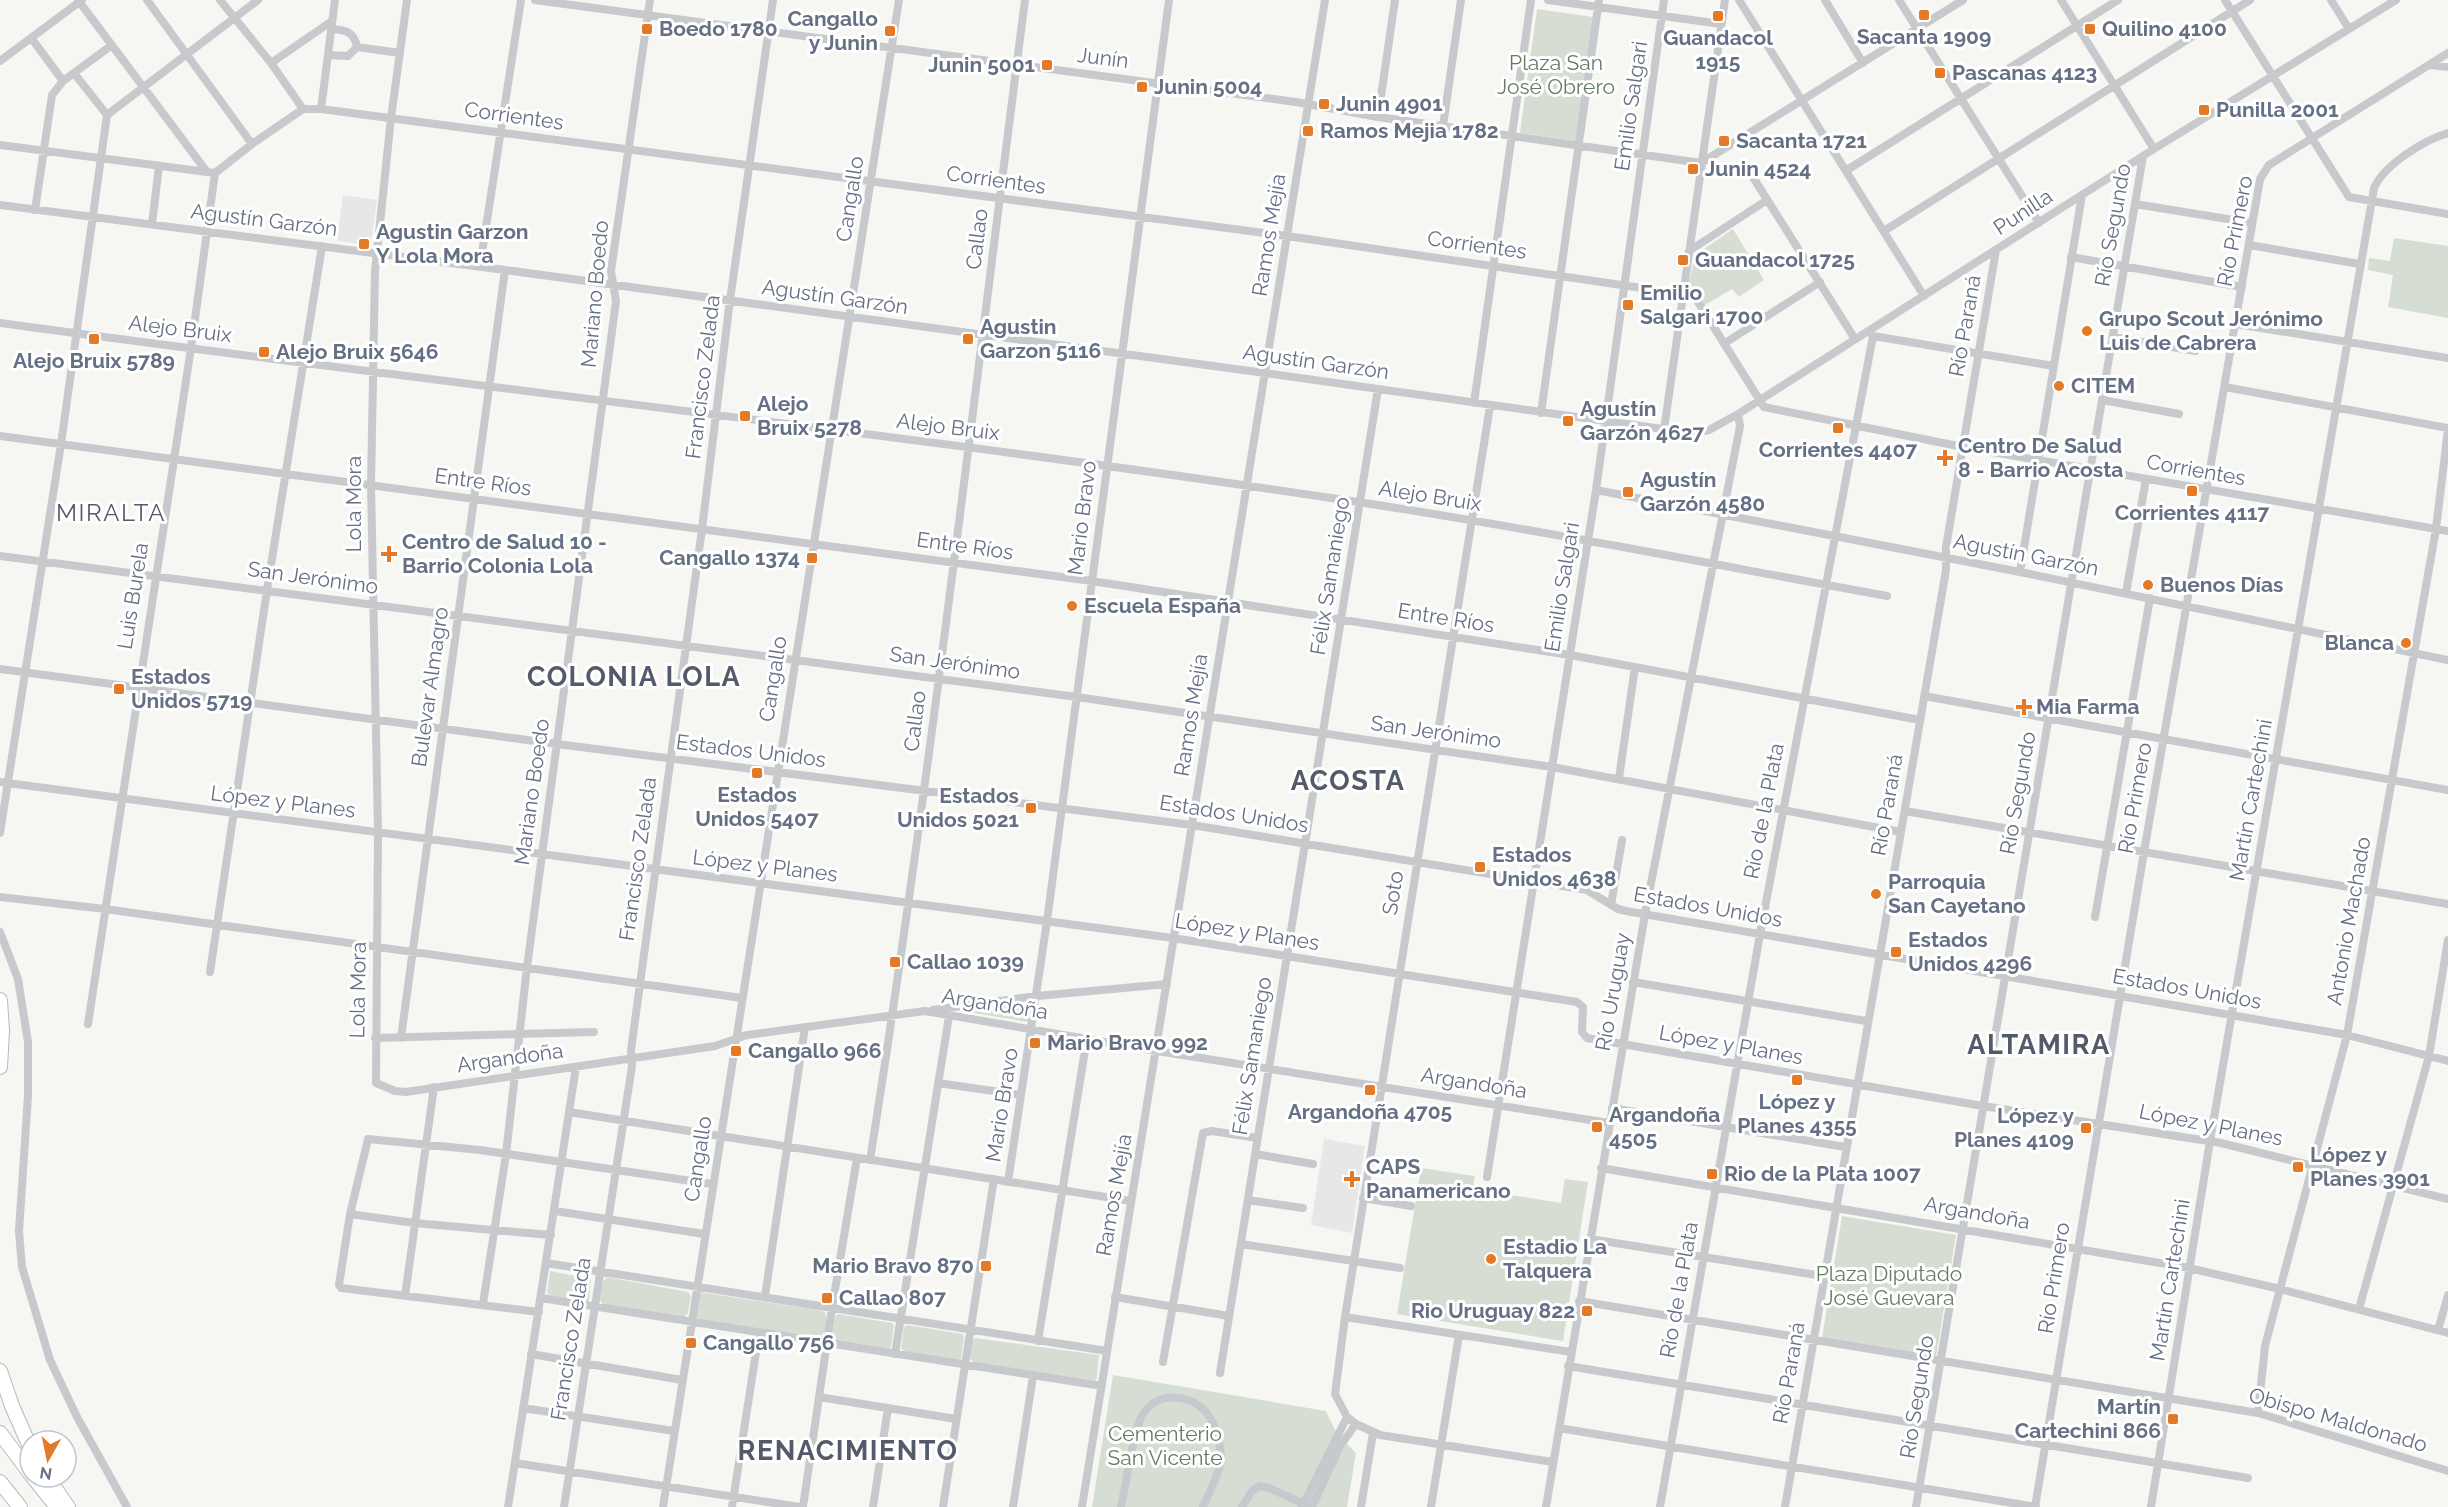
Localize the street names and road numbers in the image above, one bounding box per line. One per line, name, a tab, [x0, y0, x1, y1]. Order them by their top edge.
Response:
street label: Emilio Salgari	[1609, 39, 1652, 173]
street label: Junín	[1076, 42, 1130, 73]
street label: Corrientes	[463, 96, 565, 135]
street label: Cangallo	[830, 154, 869, 244]
street label: Corrientes	[945, 160, 1047, 199]
street label: Río Segundo	[2089, 161, 2136, 288]
street label: Ramos Mejía	[1246, 172, 1291, 298]
street label: Río Primero	[2212, 173, 2257, 288]
street label: Punilla	[1989, 183, 2057, 240]
street label: Agustín Garzón	[189, 198, 339, 241]
street label: Callao	[960, 207, 993, 271]
street label: Mariano Boedo	[576, 219, 613, 369]
street label: Corrientes	[1426, 225, 1528, 264]
street label: Río Paraná	[1943, 273, 1986, 379]
street label: Agustín Garzón	[760, 274, 910, 319]
street label: Francisco Zelada	[680, 294, 725, 460]
street label: Alejo Bruix	[127, 310, 234, 347]
street label: Agustín Garzón	[1241, 339, 1391, 384]
street label: Alejo Bruix	[895, 408, 1002, 445]
street label: Corrientes	[2145, 449, 2248, 491]
street label: Lola Mora	[341, 456, 366, 552]
street label: Mario Bravo	[1062, 459, 1101, 577]
street label: Entre Ríos	[433, 462, 533, 501]
street label: Alejo Bruix	[1377, 475, 1484, 516]
street label: Félix Samaniego	[1305, 495, 1354, 657]
street label: Emilio Salgari	[1539, 520, 1584, 654]
street label: Entre Ríos	[915, 526, 1015, 565]
street label: Agustín Garzón	[1951, 528, 2101, 581]
street label: Luis Burela	[112, 541, 153, 651]
street label: San Jerónimo	[246, 556, 380, 599]
street label: Entre Ríos	[1396, 598, 1496, 637]
street label: Bulevar Almagro	[406, 605, 453, 769]
street label: Cangallo	[753, 634, 792, 724]
street label: San Jerónimo	[888, 641, 1022, 684]
street label: Ramos Mejía	[1168, 652, 1213, 778]
street label: Callao	[898, 689, 931, 753]
street label: San Jerónimo	[1369, 710, 1503, 753]
street label: Mariano Boedo	[509, 717, 554, 867]
street label: Martín Cartechini	[2224, 717, 2277, 883]
street label: Estados Unidos	[675, 729, 827, 772]
street label: Río Segundo	[1994, 729, 2041, 856]
street label: Río Primero	[2112, 740, 2157, 855]
street label: Río de la Plata	[1738, 741, 1789, 881]
street label: Río Paraná	[1865, 752, 1908, 858]
street label: Francisco Zelada	[614, 776, 661, 942]
street label: López y Planes	[209, 780, 357, 823]
street label: Estados Unidos	[1158, 789, 1310, 838]
street label: Antonio Machado	[2321, 835, 2376, 1007]
street label: López y Planes	[691, 844, 839, 887]
street label: Soto	[1377, 869, 1408, 917]
street label: Estados Unidos	[1632, 881, 1784, 932]
street label: López y Planes	[1173, 908, 1321, 955]
street label: Río Uruguay	[1590, 931, 1635, 1053]
street label: Lola Mora	[344, 942, 371, 1038]
street label: Estados Unidos	[2111, 963, 2263, 1014]
street label: Félix Samaniego	[1227, 975, 1276, 1137]
street label: Argandoña	[940, 983, 1050, 1024]
street label: López y Planes	[1657, 1020, 1805, 1069]
street label: Argandoña	[455, 1038, 565, 1077]
street label: Mario Bravo	[980, 1046, 1023, 1164]
street label: Argandoña	[1419, 1062, 1529, 1103]
street label: López y Planes	[2137, 1098, 2285, 1151]
street label: Cangallo	[678, 1114, 717, 1204]
street label: Ramos Mejía	[1090, 1132, 1137, 1258]
street label: Argandoña	[1922, 1191, 2032, 1234]
street label: Martín Cartechini	[2144, 1197, 2195, 1363]
street label: Río de la Plata	[1654, 1220, 1703, 1360]
street label: Río Primero	[2032, 1221, 2075, 1335]
street label: Francisco Zelada	[545, 1255, 596, 1422]
street label: Río Paraná	[1767, 1320, 1810, 1426]
street label: Río Segundo	[1894, 1334, 1939, 1460]
street label: Obispo Maldonado	[2246, 1382, 2430, 1457]

